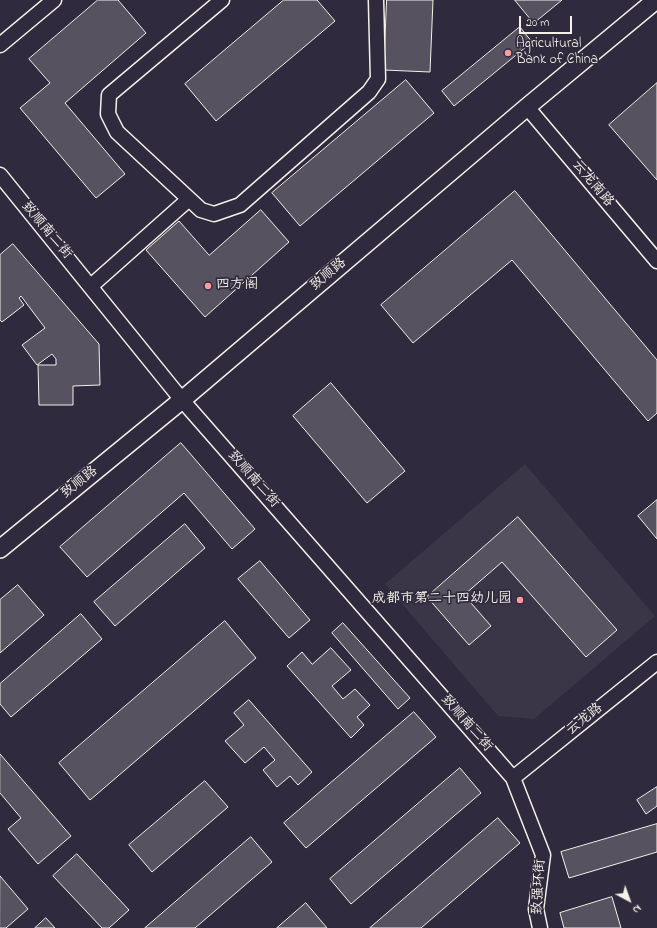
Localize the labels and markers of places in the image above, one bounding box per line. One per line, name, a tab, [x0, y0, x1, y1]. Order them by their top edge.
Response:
place label: Agricultural Bank of China	[516, 37, 598, 70]
marker: Agricultural Bank of China	[503, 48, 513, 58]
place label: 四方阁	[216, 278, 258, 294]
marker: 四方阁	[203, 281, 213, 291]
place label: 成都市第二十四幼儿园	[372, 592, 512, 608]
marker: 成都市第二十四幼儿园	[515, 595, 525, 605]

